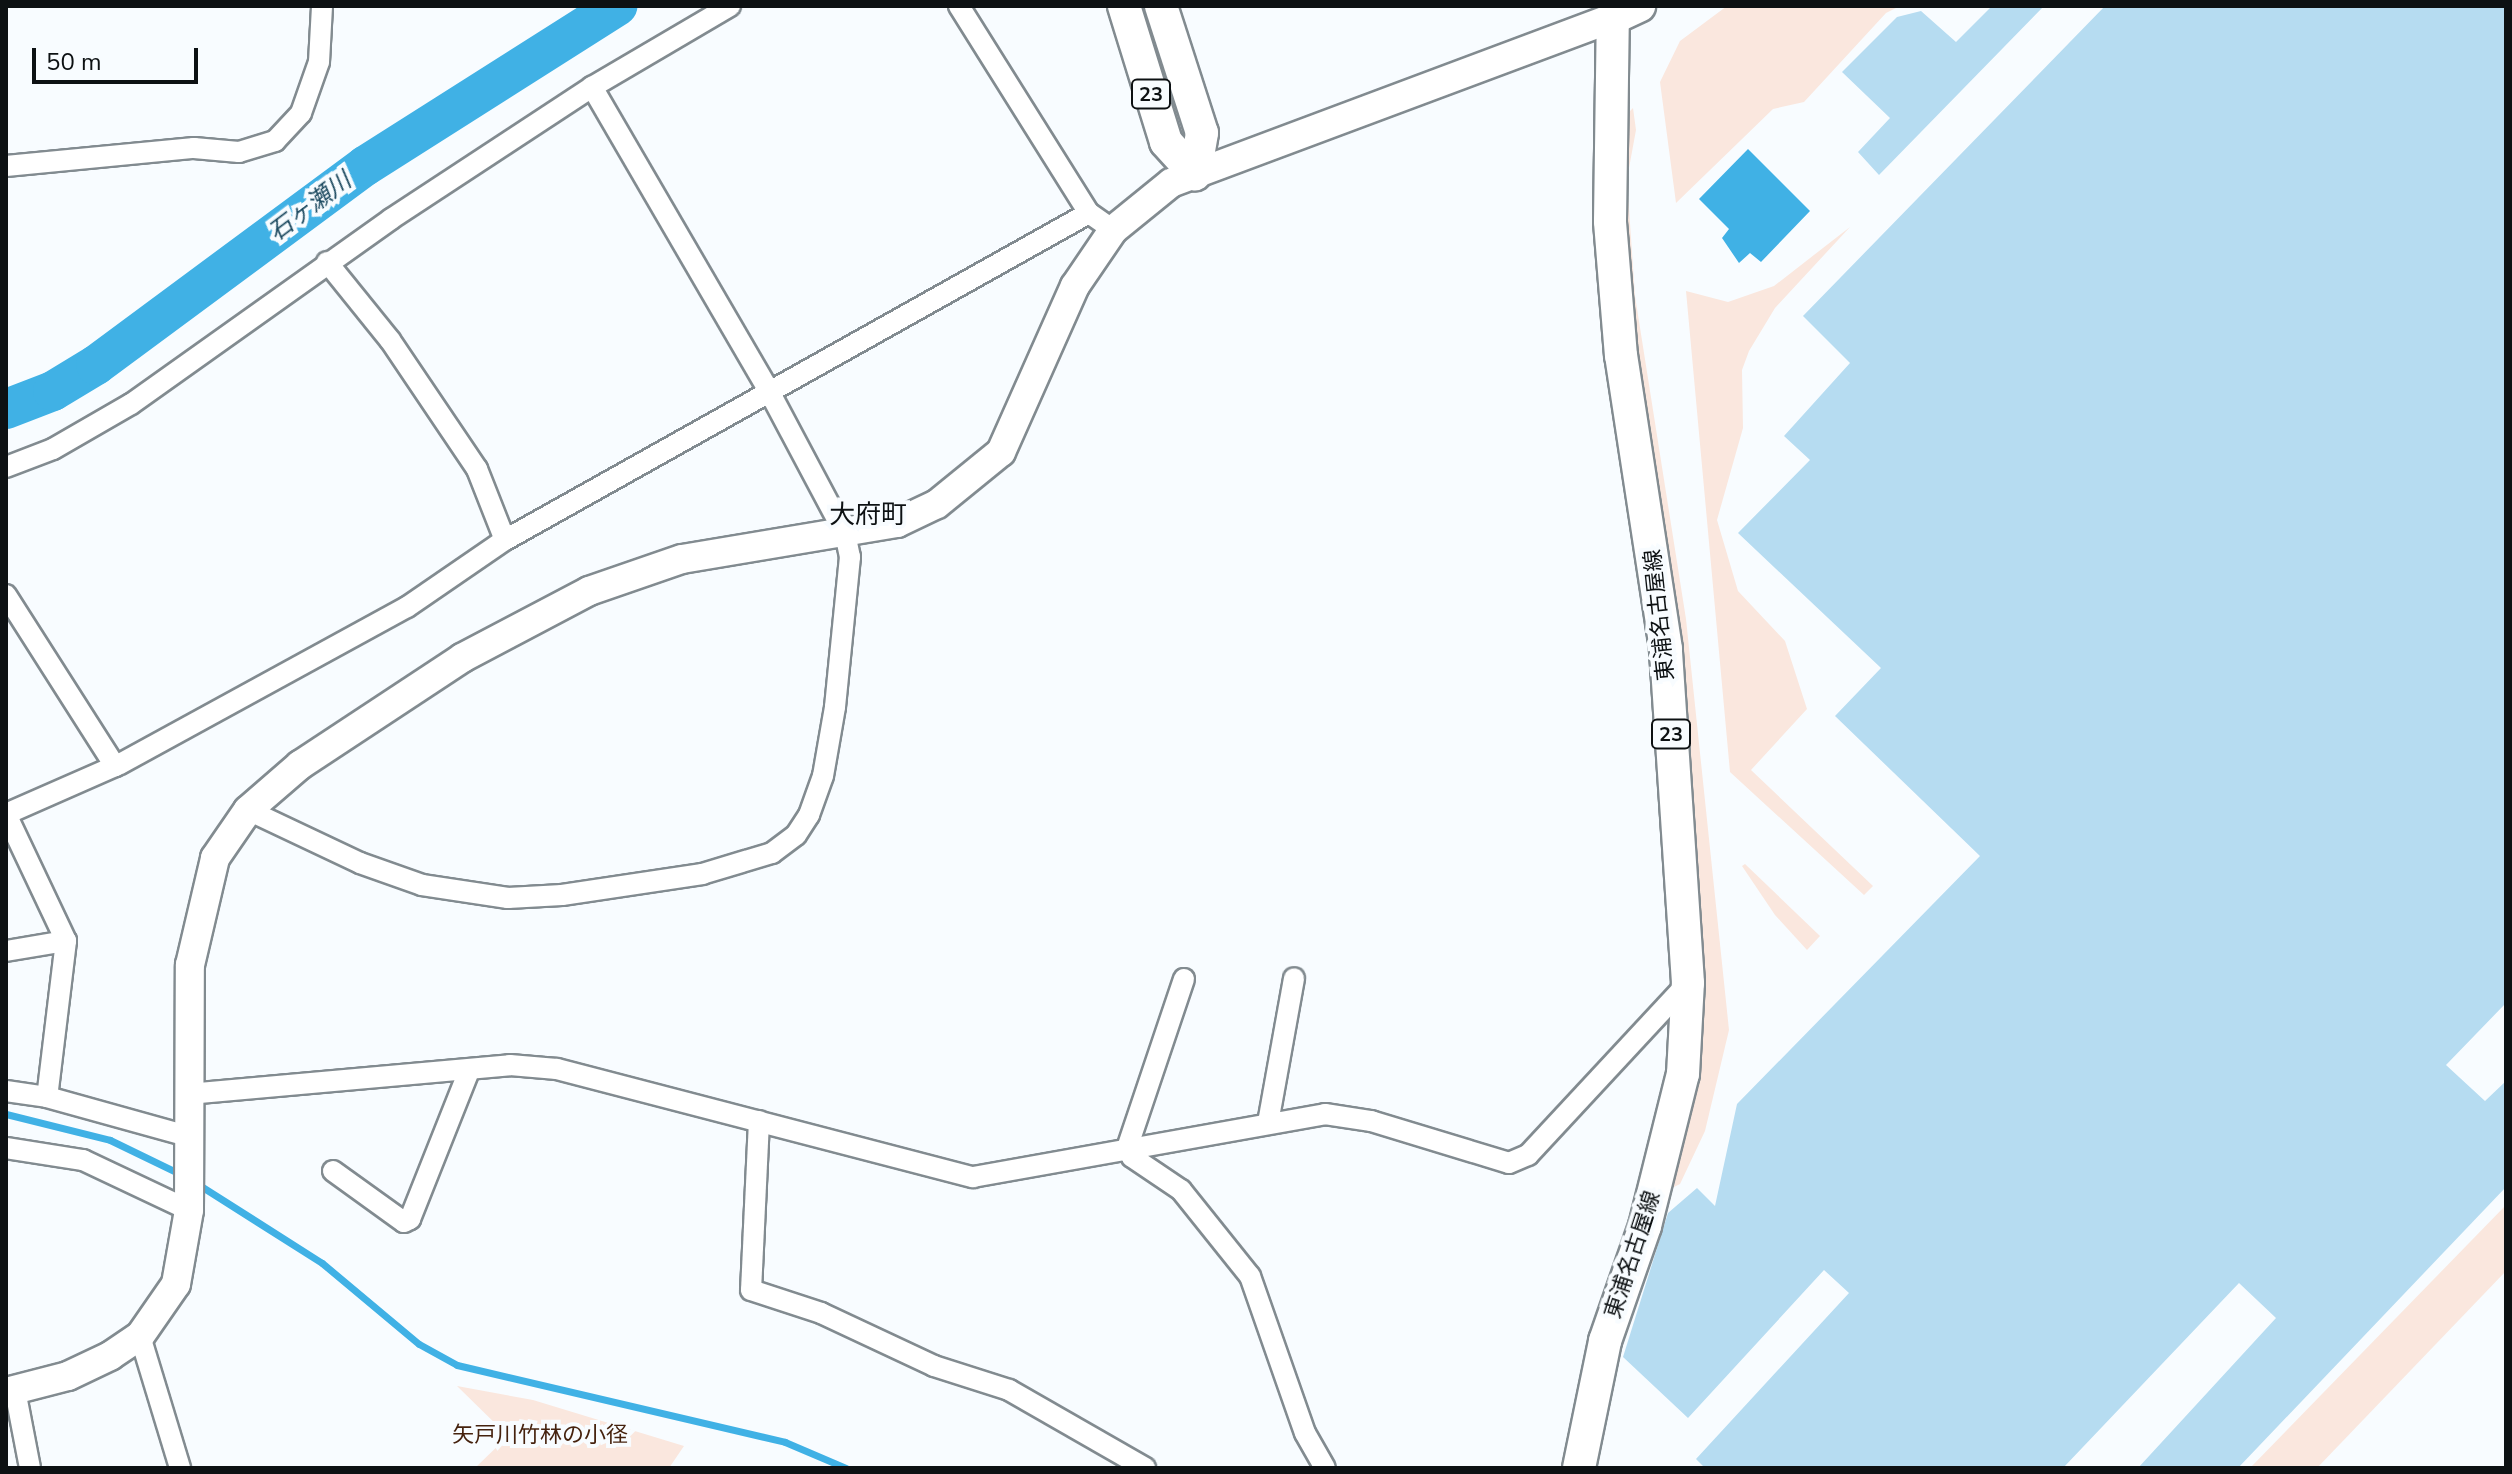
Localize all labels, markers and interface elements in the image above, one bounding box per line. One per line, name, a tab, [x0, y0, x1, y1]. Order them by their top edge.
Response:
scale bar	[36, 32, 202, 82]
text: 50 m	[46, 46, 102, 78]
road number: 23	[1131, 78, 1171, 110]
water label: 石ヶ瀬川	[263, 167, 357, 247]
district label: 大府町	[829, 499, 907, 531]
street label: 東浦名古屋線	[1640, 548, 1680, 682]
road number: 23	[1651, 718, 1691, 750]
street label: 東浦名古屋線	[1600, 1188, 1666, 1322]
park label: 矢戸川竹林の小径	[452, 1423, 628, 1449]

